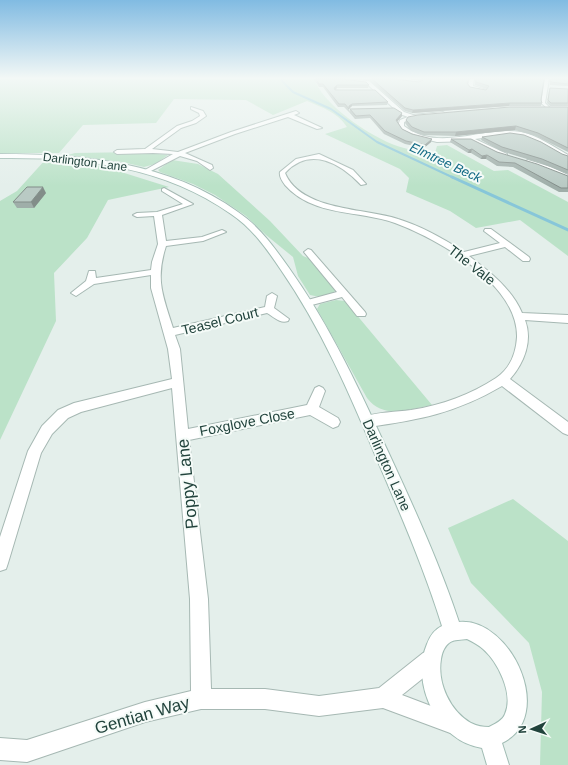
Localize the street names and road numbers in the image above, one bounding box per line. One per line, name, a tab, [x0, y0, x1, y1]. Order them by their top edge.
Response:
street label: Darlington Lane	[42, 150, 128, 174]
street label: The Vale	[445, 242, 499, 288]
street label: Teasel Court	[180, 304, 260, 338]
street label: Foxglove Close	[198, 405, 296, 439]
street label: Darlington Lane	[360, 417, 414, 514]
street label: Poppy Lane	[173, 438, 202, 530]
street label: Gentian Way	[93, 693, 192, 738]

